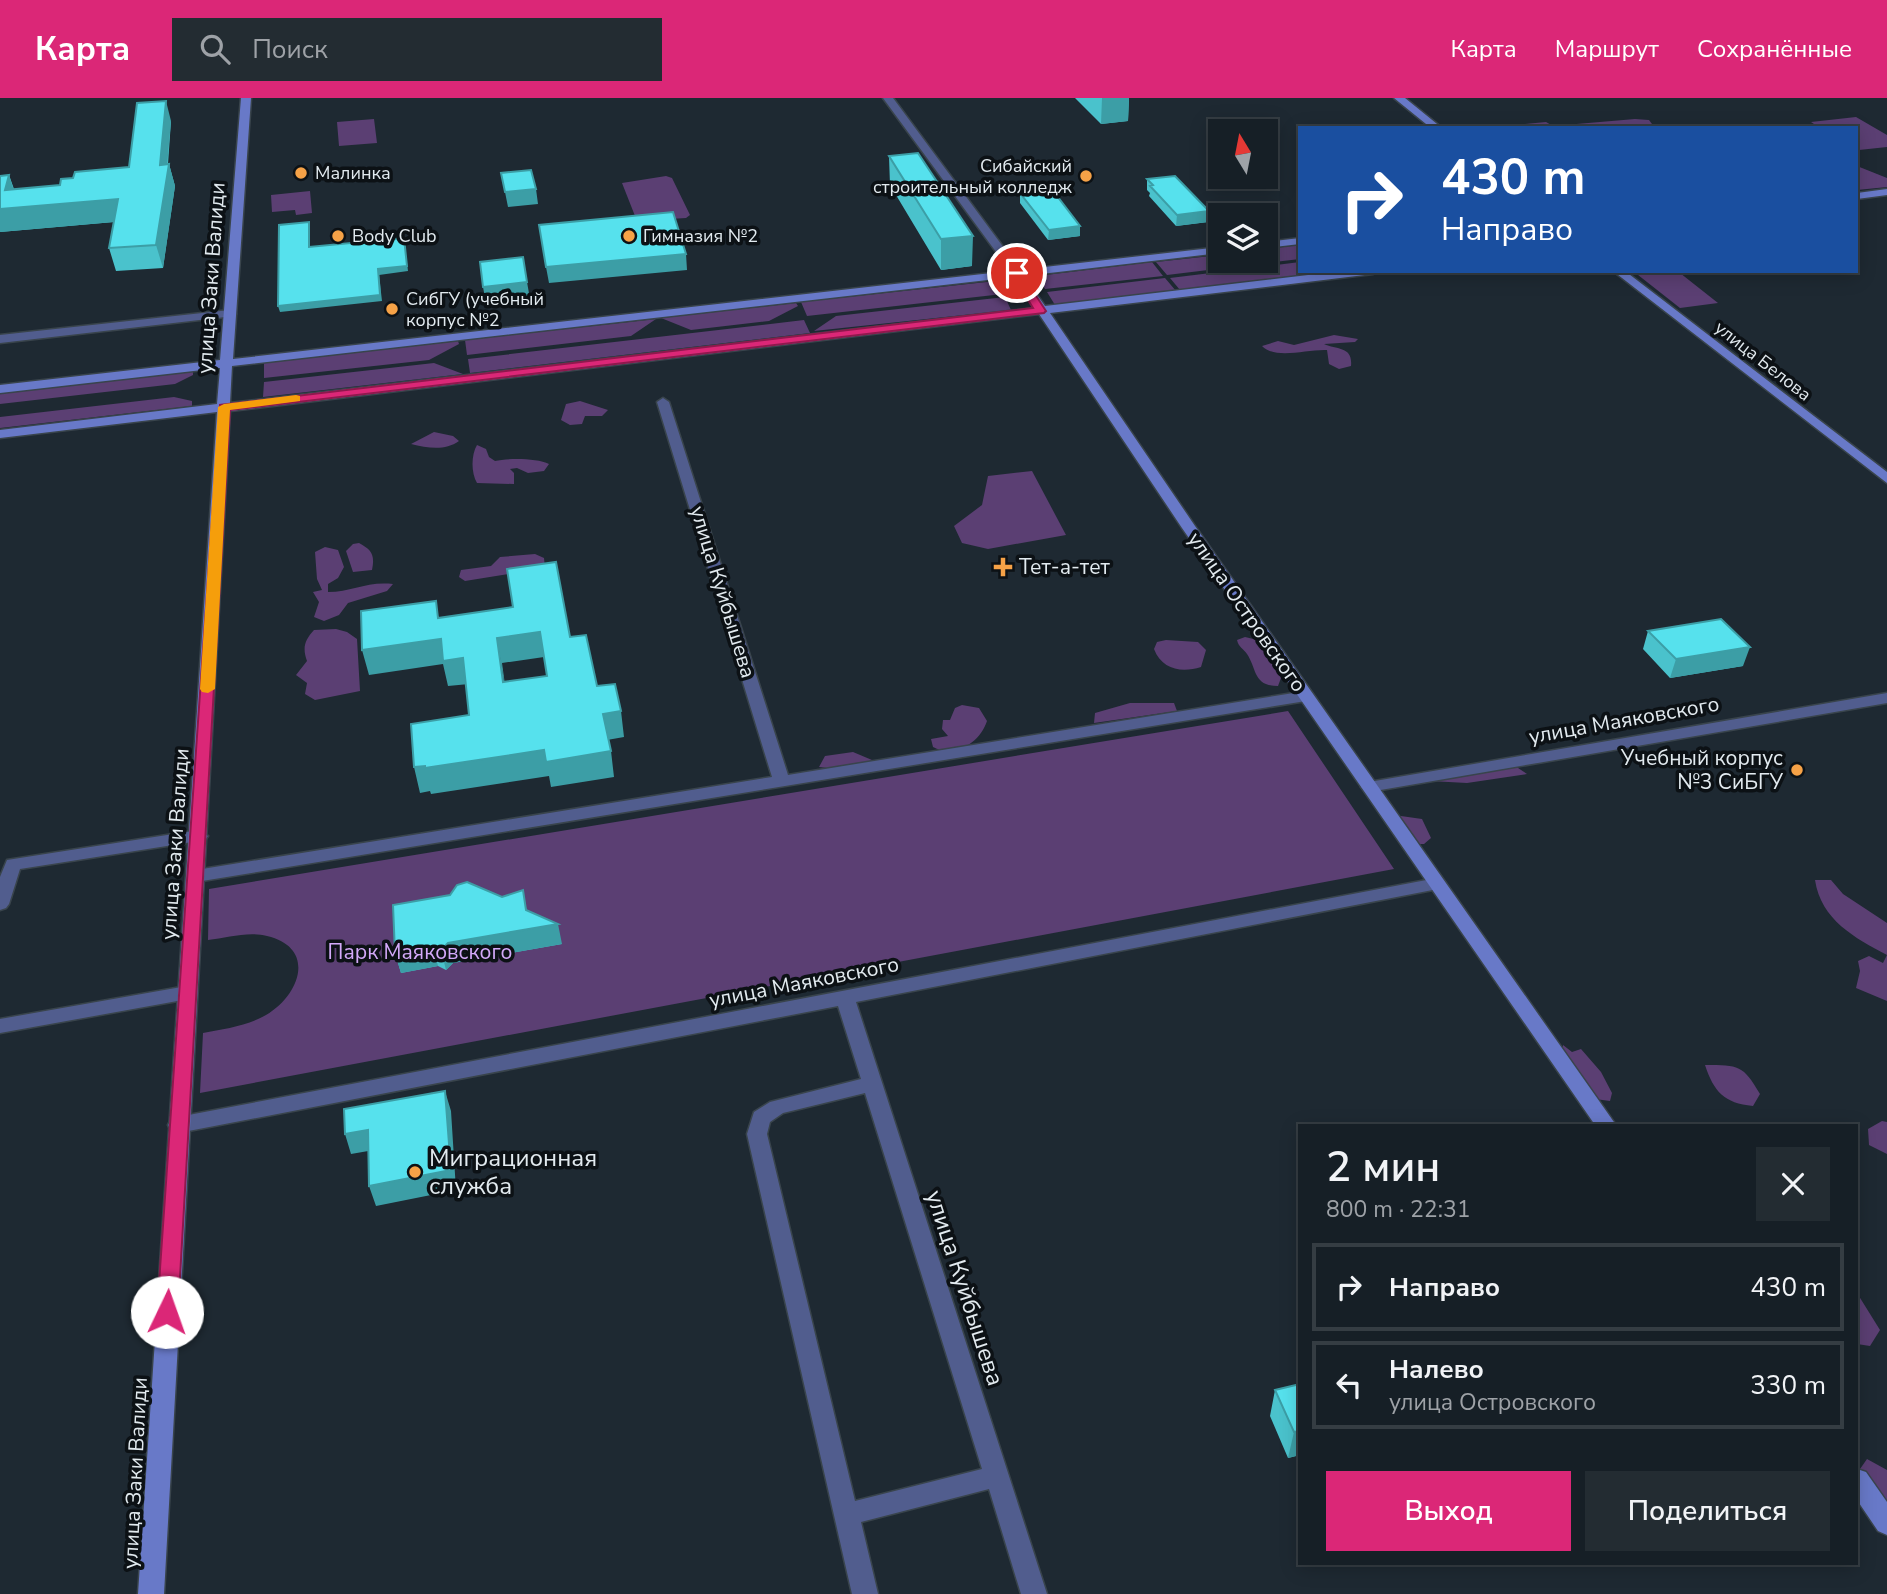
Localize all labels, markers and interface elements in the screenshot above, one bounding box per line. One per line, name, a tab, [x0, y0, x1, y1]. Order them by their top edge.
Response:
search box	[172, 18, 662, 81]
text: Карта	[35, 27, 130, 72]
icon: search	[196, 30, 234, 68]
text: Поиск	[252, 32, 328, 67]
text: Карта	[1451, 33, 1517, 65]
text: Маршрут	[1555, 33, 1659, 65]
text: Сохранённые	[1697, 33, 1852, 65]
north arrow	[1208, 119, 1278, 189]
map controls	[1208, 119, 1278, 273]
text: 430 m	[1441, 144, 1585, 211]
place label: Сибайский строительный колледж	[873, 154, 1073, 199]
icon: right	[1326, 154, 1417, 245]
place label: Малинка	[315, 161, 391, 185]
marker: Малинка	[293, 165, 309, 181]
marker: Сибайский строительный колледж	[1078, 168, 1094, 184]
street label: улица Заки Валиди	[190, 181, 232, 375]
button: layers	[1208, 203, 1278, 273]
text: Направо	[1441, 208, 1573, 251]
place label: Body Club	[352, 224, 437, 248]
place label: Гимназия №2	[643, 224, 758, 248]
marker: Body Club	[330, 228, 346, 244]
marker: Гимназия №2	[621, 228, 637, 244]
pin	[987, 243, 1047, 303]
icon: arrive	[998, 254, 1036, 292]
place label: СибГУ (учебный корпус №2	[406, 287, 544, 332]
marker: СибГУ (учебный корпус №2	[384, 301, 400, 317]
street label: улица Белова	[1710, 316, 1816, 406]
street label: улица Куйбышева	[684, 503, 762, 681]
street label: улица Островского	[1181, 527, 1313, 697]
place label: Тет-а-тет	[1019, 553, 1111, 581]
marker: Тет-а-тет	[993, 557, 1013, 577]
street label: улица Маяковского	[1527, 689, 1721, 751]
place label: Учебный корпус №3 СиБГУ	[1620, 744, 1783, 796]
street label: улица Заки Валиди	[154, 747, 196, 941]
marker: Учебный корпус №3 СиБГУ	[1789, 762, 1805, 778]
park label: Парк Маяковского	[328, 938, 513, 966]
street label: улица Маяковского	[707, 950, 901, 1014]
text: 2 мин	[1326, 1139, 1440, 1196]
place label: Миграционная служба	[429, 1142, 597, 1202]
button: close	[1756, 1147, 1830, 1221]
marker: Миграционная служба	[407, 1164, 423, 1180]
street label: улица Куйбышева	[918, 1186, 1012, 1390]
text: 800 m · 22:31	[1326, 1194, 1471, 1225]
icon: right	[1330, 1268, 1368, 1306]
text: Направо	[1389, 1270, 1500, 1305]
text: 430 m	[1750, 1270, 1826, 1305]
position arrow	[130, 1275, 204, 1349]
text: Налево	[1389, 1352, 1484, 1387]
icon: left	[1330, 1366, 1368, 1404]
text: 330 m	[1750, 1368, 1826, 1403]
street label: улица Заки Валиди	[116, 1376, 154, 1570]
text: улица Островского	[1389, 1387, 1596, 1418]
button: Выход	[1326, 1471, 1571, 1551]
button: Поделиться	[1585, 1471, 1830, 1551]

